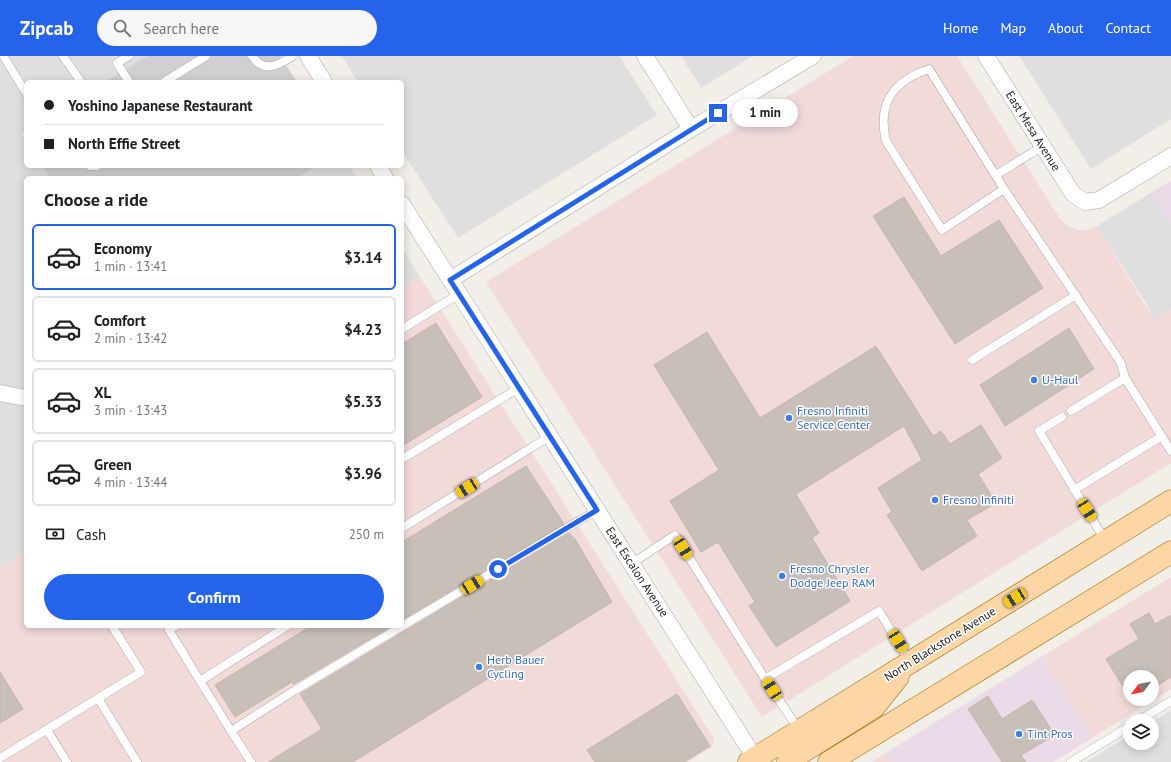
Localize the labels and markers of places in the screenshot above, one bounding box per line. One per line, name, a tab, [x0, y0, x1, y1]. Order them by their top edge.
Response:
place label: U-Haul	[1042, 372, 1079, 387]
marker: U-Haul	[1029, 375, 1039, 385]
place label: Fresno Infiniti Service Center	[797, 403, 870, 432]
marker: Fresno Infiniti Service Center	[784, 413, 794, 423]
place label: Fresno Infiniti	[943, 492, 1014, 507]
marker: Fresno Infiniti	[930, 495, 940, 505]
place label: Fresno Chrysler Dodge Jeep RAM	[790, 561, 875, 590]
marker: Fresno Chrysler Dodge Jeep RAM	[777, 571, 787, 581]
place label: Herb Bauer Cycling	[487, 652, 545, 681]
marker: Herb Bauer Cycling	[474, 662, 484, 672]
place label: Tint Pros	[1027, 726, 1073, 741]
marker: Tint Pros	[1014, 729, 1024, 739]

